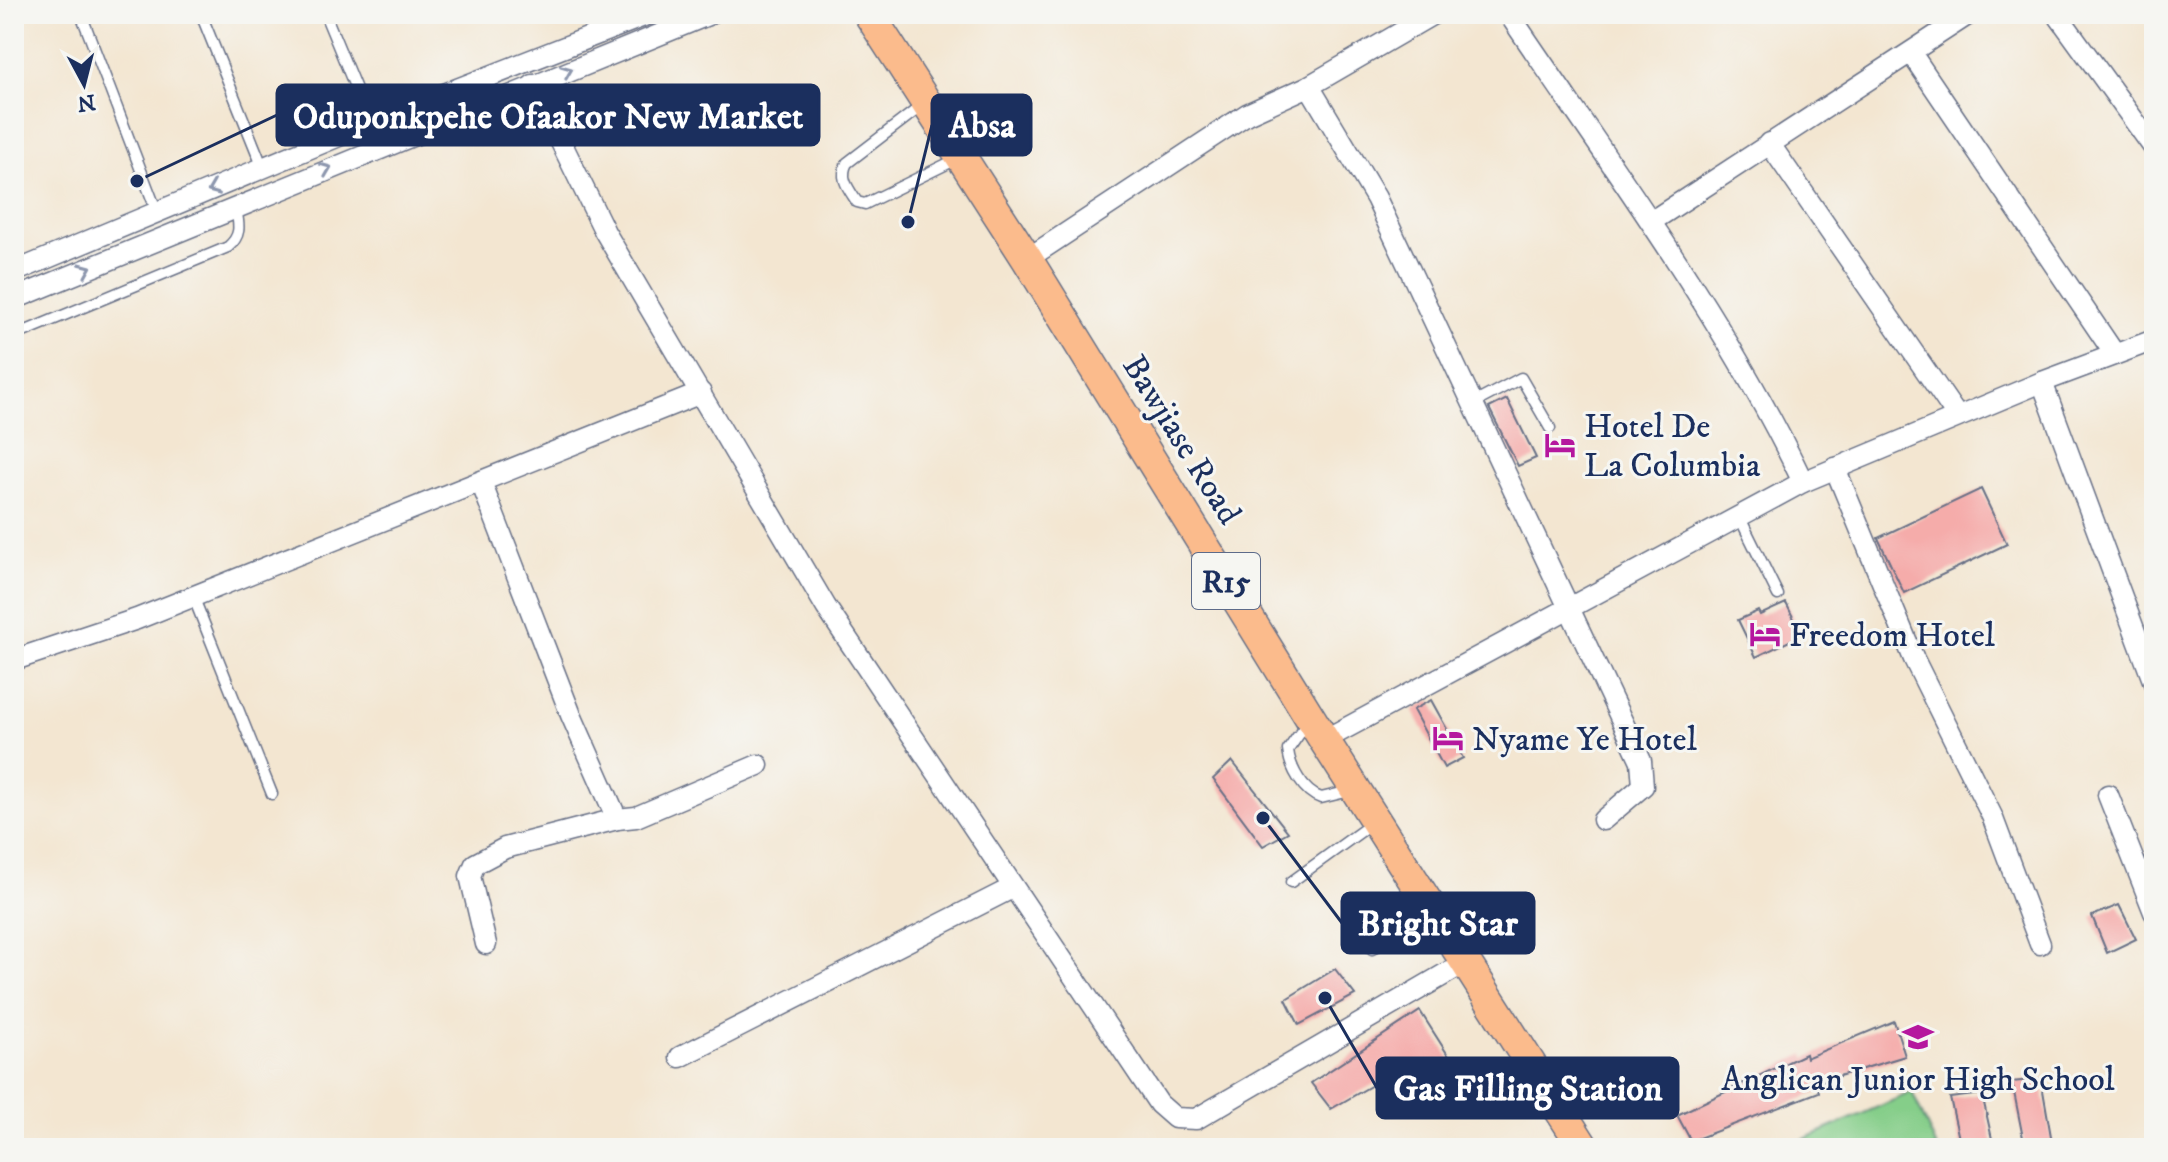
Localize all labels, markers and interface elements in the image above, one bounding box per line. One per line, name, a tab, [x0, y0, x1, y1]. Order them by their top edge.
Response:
north arrow	[44, 44, 124, 124]
one-way arrow	[559, 64, 573, 81]
callout: Oduponkpehe Ofaakor New Market	[277, 85, 819, 145]
text: N	[76, 88, 97, 117]
text: Oduponkpehe Ofaakor New Market	[293, 95, 804, 140]
callout: Absa	[932, 95, 1031, 155]
text: Absa	[947, 104, 1016, 149]
one-way arrow	[318, 163, 332, 179]
one-way arrow	[207, 180, 221, 196]
one-way arrow	[78, 262, 92, 278]
street label: Bawjiase Road	[1113, 348, 1250, 533]
place label: Hotel De La Columbia	[1584, 406, 1761, 487]
hotel icon: Hotel De La Columbia	[1543, 428, 1577, 462]
road number: R15	[1192, 553, 1260, 609]
place label: Freedom Hotel	[1789, 615, 1996, 657]
hotel icon: Freedom Hotel	[1748, 617, 1782, 651]
place label: Nyame Ye Hotel	[1472, 719, 1698, 761]
hotel icon: Nyame Ye Hotel	[1431, 721, 1465, 755]
callout: Bright Star	[1342, 893, 1534, 953]
text: Bright Star	[1358, 902, 1519, 947]
school or university icon: Anglican Junior High School	[1901, 1020, 1935, 1054]
callout: Gas Filling Station	[1377, 1058, 1678, 1118]
place label: Anglican Junior High School	[1721, 1059, 2116, 1101]
text: Gas Filling Station	[1393, 1067, 1663, 1112]

